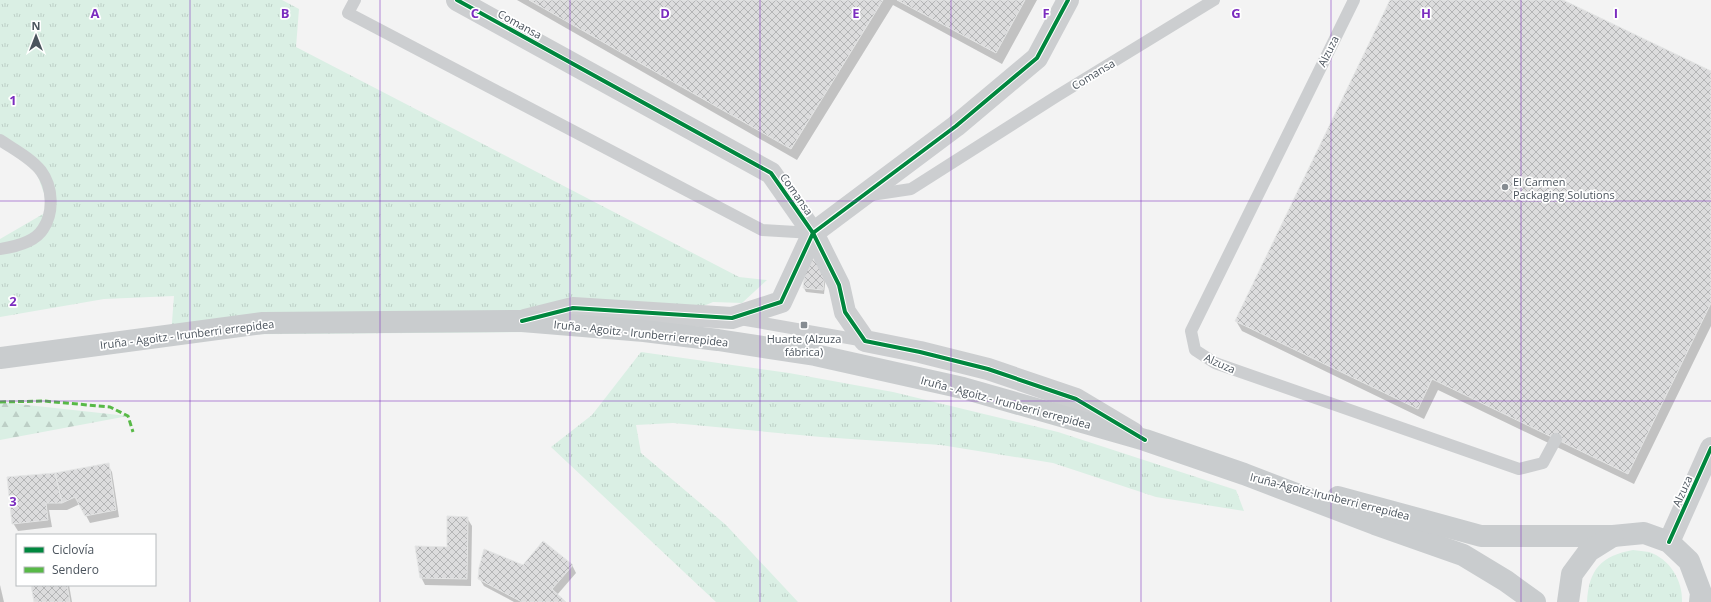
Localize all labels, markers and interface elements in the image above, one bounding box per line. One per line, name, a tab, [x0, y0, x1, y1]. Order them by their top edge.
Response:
text: A	[91, 4, 100, 22]
text: B	[281, 4, 290, 22]
text: C	[471, 4, 479, 22]
text: D	[660, 4, 670, 22]
text: E	[852, 4, 860, 22]
text: F	[1042, 4, 1050, 22]
text: G	[1231, 4, 1241, 22]
text: H	[1421, 4, 1431, 22]
text: I	[1614, 4, 1618, 22]
street label: Comansa	[495, 6, 545, 42]
north arrow	[16, 16, 56, 56]
text: N	[32, 18, 40, 33]
street label: Alzuza	[1314, 33, 1342, 69]
street label: Comansa	[1069, 55, 1117, 93]
text: 1	[9, 91, 17, 109]
street label: Comansa	[777, 170, 817, 218]
place label: El Carmen Packaging Solutions	[1513, 174, 1615, 202]
marker: El Carmen Packaging Solutions	[1500, 182, 1510, 192]
text: 2	[9, 292, 17, 310]
street label: Iruña - Agoitz - Irunberri errepidea	[99, 316, 275, 352]
street label: Iruña - Agoitz - Irunberri errepidea	[553, 316, 729, 350]
marker: Huarte (Alzuza fábrica)	[799, 320, 809, 330]
place label: Huarte (Alzuza fábrica)	[767, 331, 841, 359]
street label: Alzuza	[1202, 349, 1238, 377]
street label: Iruña - Agoitz - Irunberri errepidea	[919, 372, 1093, 432]
street label: Iruña-Agoitz-Irunberri errepidea	[1249, 469, 1411, 523]
street label: Alzuza	[1668, 473, 1696, 509]
text: 3	[9, 492, 17, 510]
legend	[16, 534, 156, 586]
text: Ciclovía	[52, 541, 94, 558]
text: Sendero	[52, 561, 99, 578]

